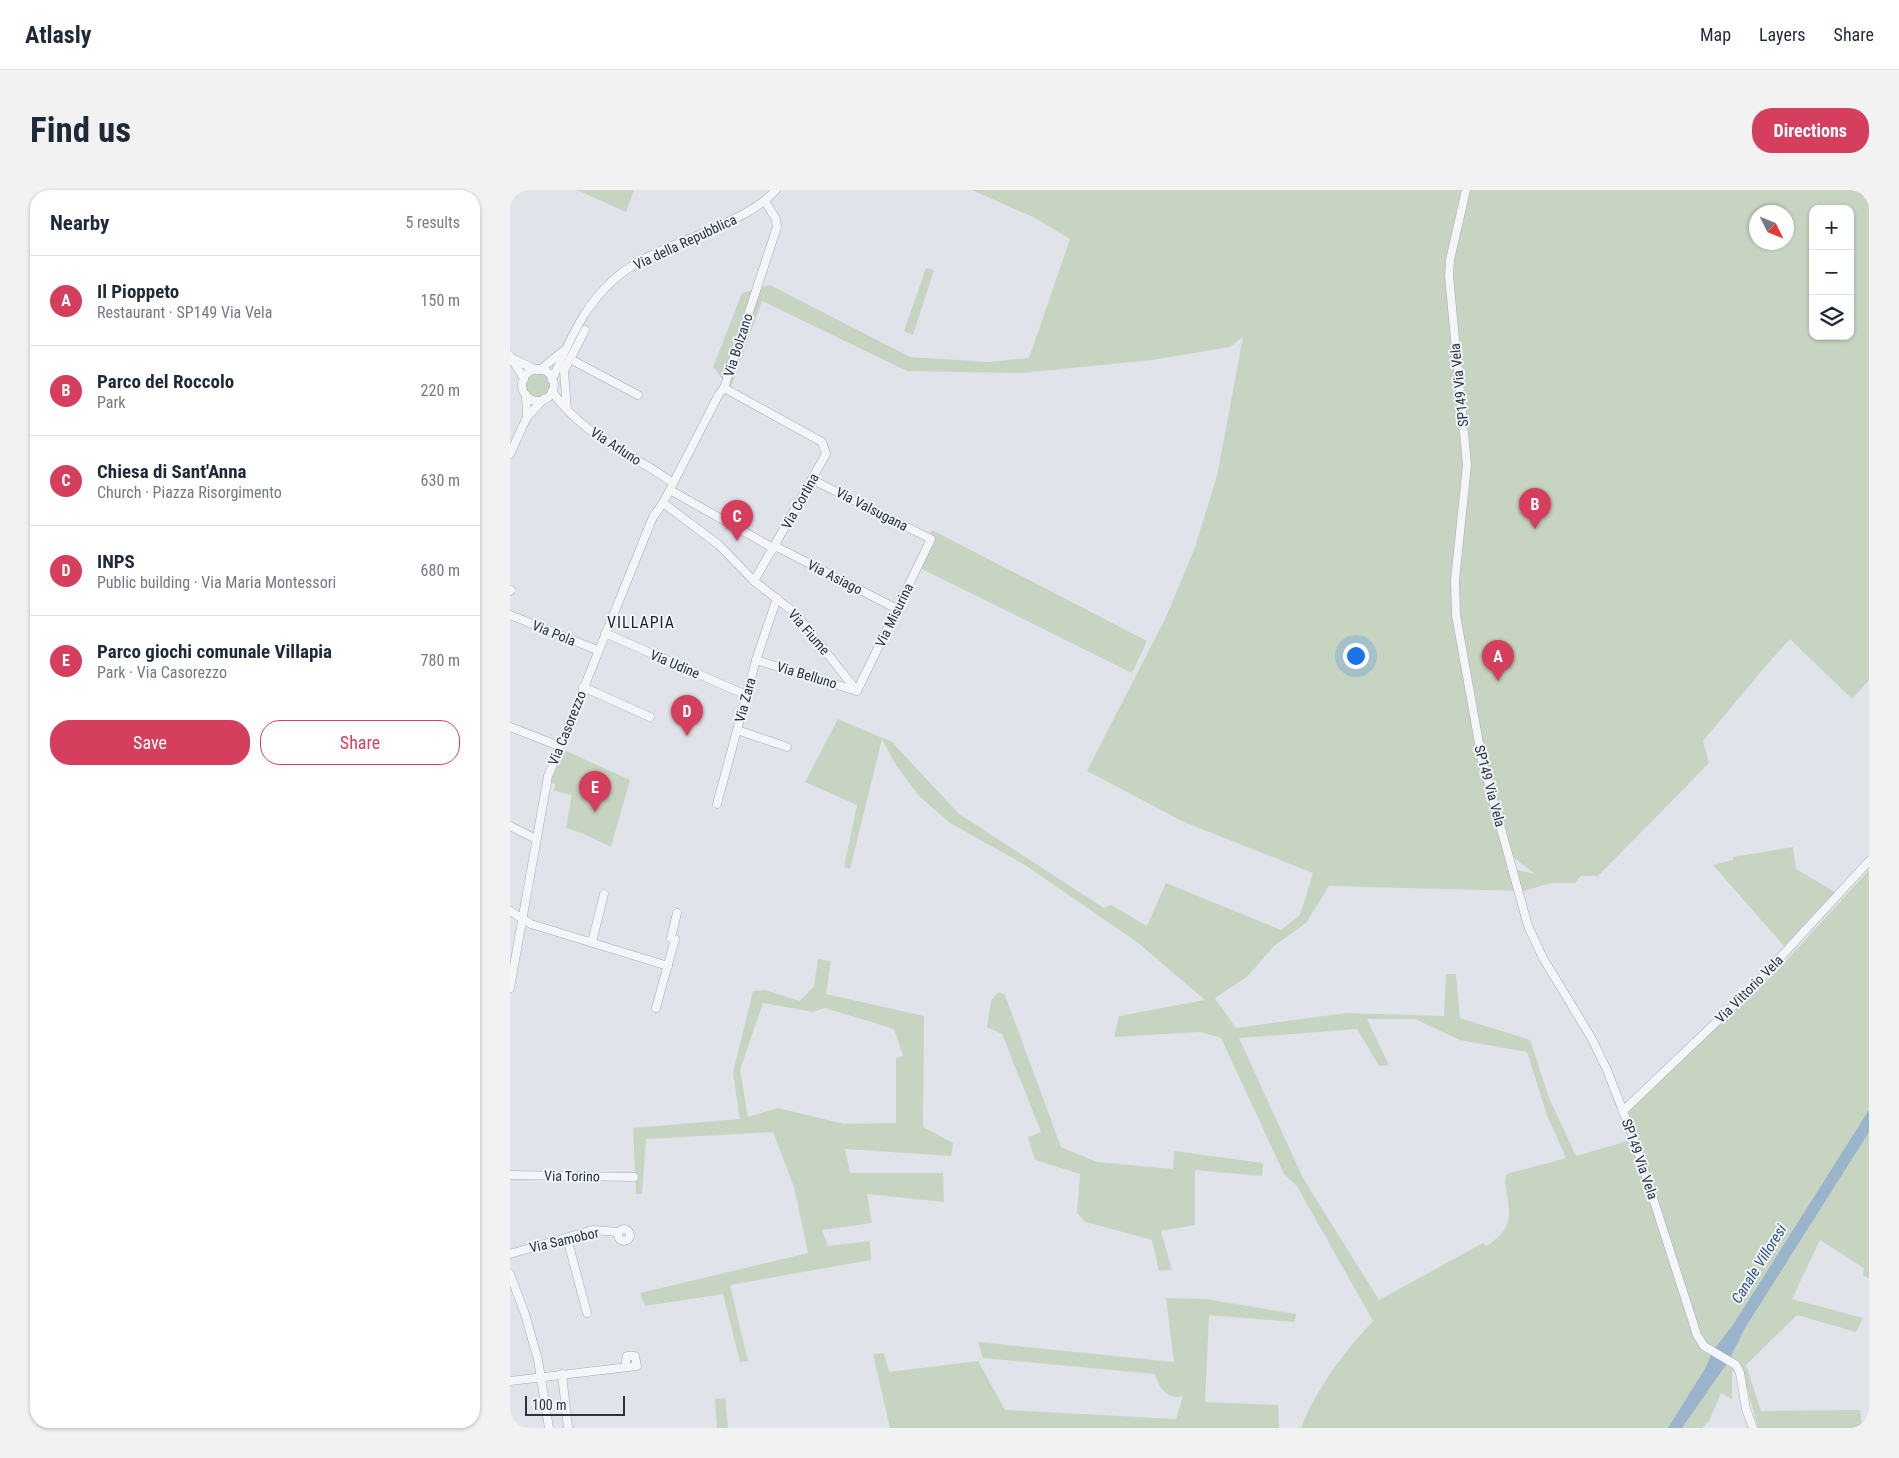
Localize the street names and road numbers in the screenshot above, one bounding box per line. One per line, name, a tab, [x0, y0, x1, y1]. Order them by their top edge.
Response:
street label: Via della Repubblica	[631, 211, 739, 273]
street label: Via Bolzano	[720, 311, 756, 379]
street label: SP149 Via Vela	[1447, 342, 1471, 428]
street label: Via Arluno	[588, 424, 644, 468]
street label: Via Cortina	[778, 470, 822, 532]
street label: Via Valsugana	[833, 484, 911, 534]
street label: Via Asiago	[805, 556, 865, 598]
street label: Via Misurina	[872, 581, 916, 649]
street label: Via Fiume	[785, 606, 833, 658]
street label: Via Pola	[530, 617, 578, 649]
street label: Via Udine	[648, 646, 703, 682]
street label: Via Belluno	[775, 658, 839, 692]
street label: Via Zara	[731, 676, 759, 724]
street label: Via Casorezzo	[545, 688, 589, 768]
street label: SP149 Via Vela	[1471, 743, 1509, 829]
street label: Via Vittorio Vela	[1712, 952, 1786, 1026]
street label: SP149 Via Vela	[1619, 1117, 1661, 1201]
street label: Via Torino	[544, 1168, 600, 1184]
street label: Via Samobor	[528, 1224, 600, 1256]

